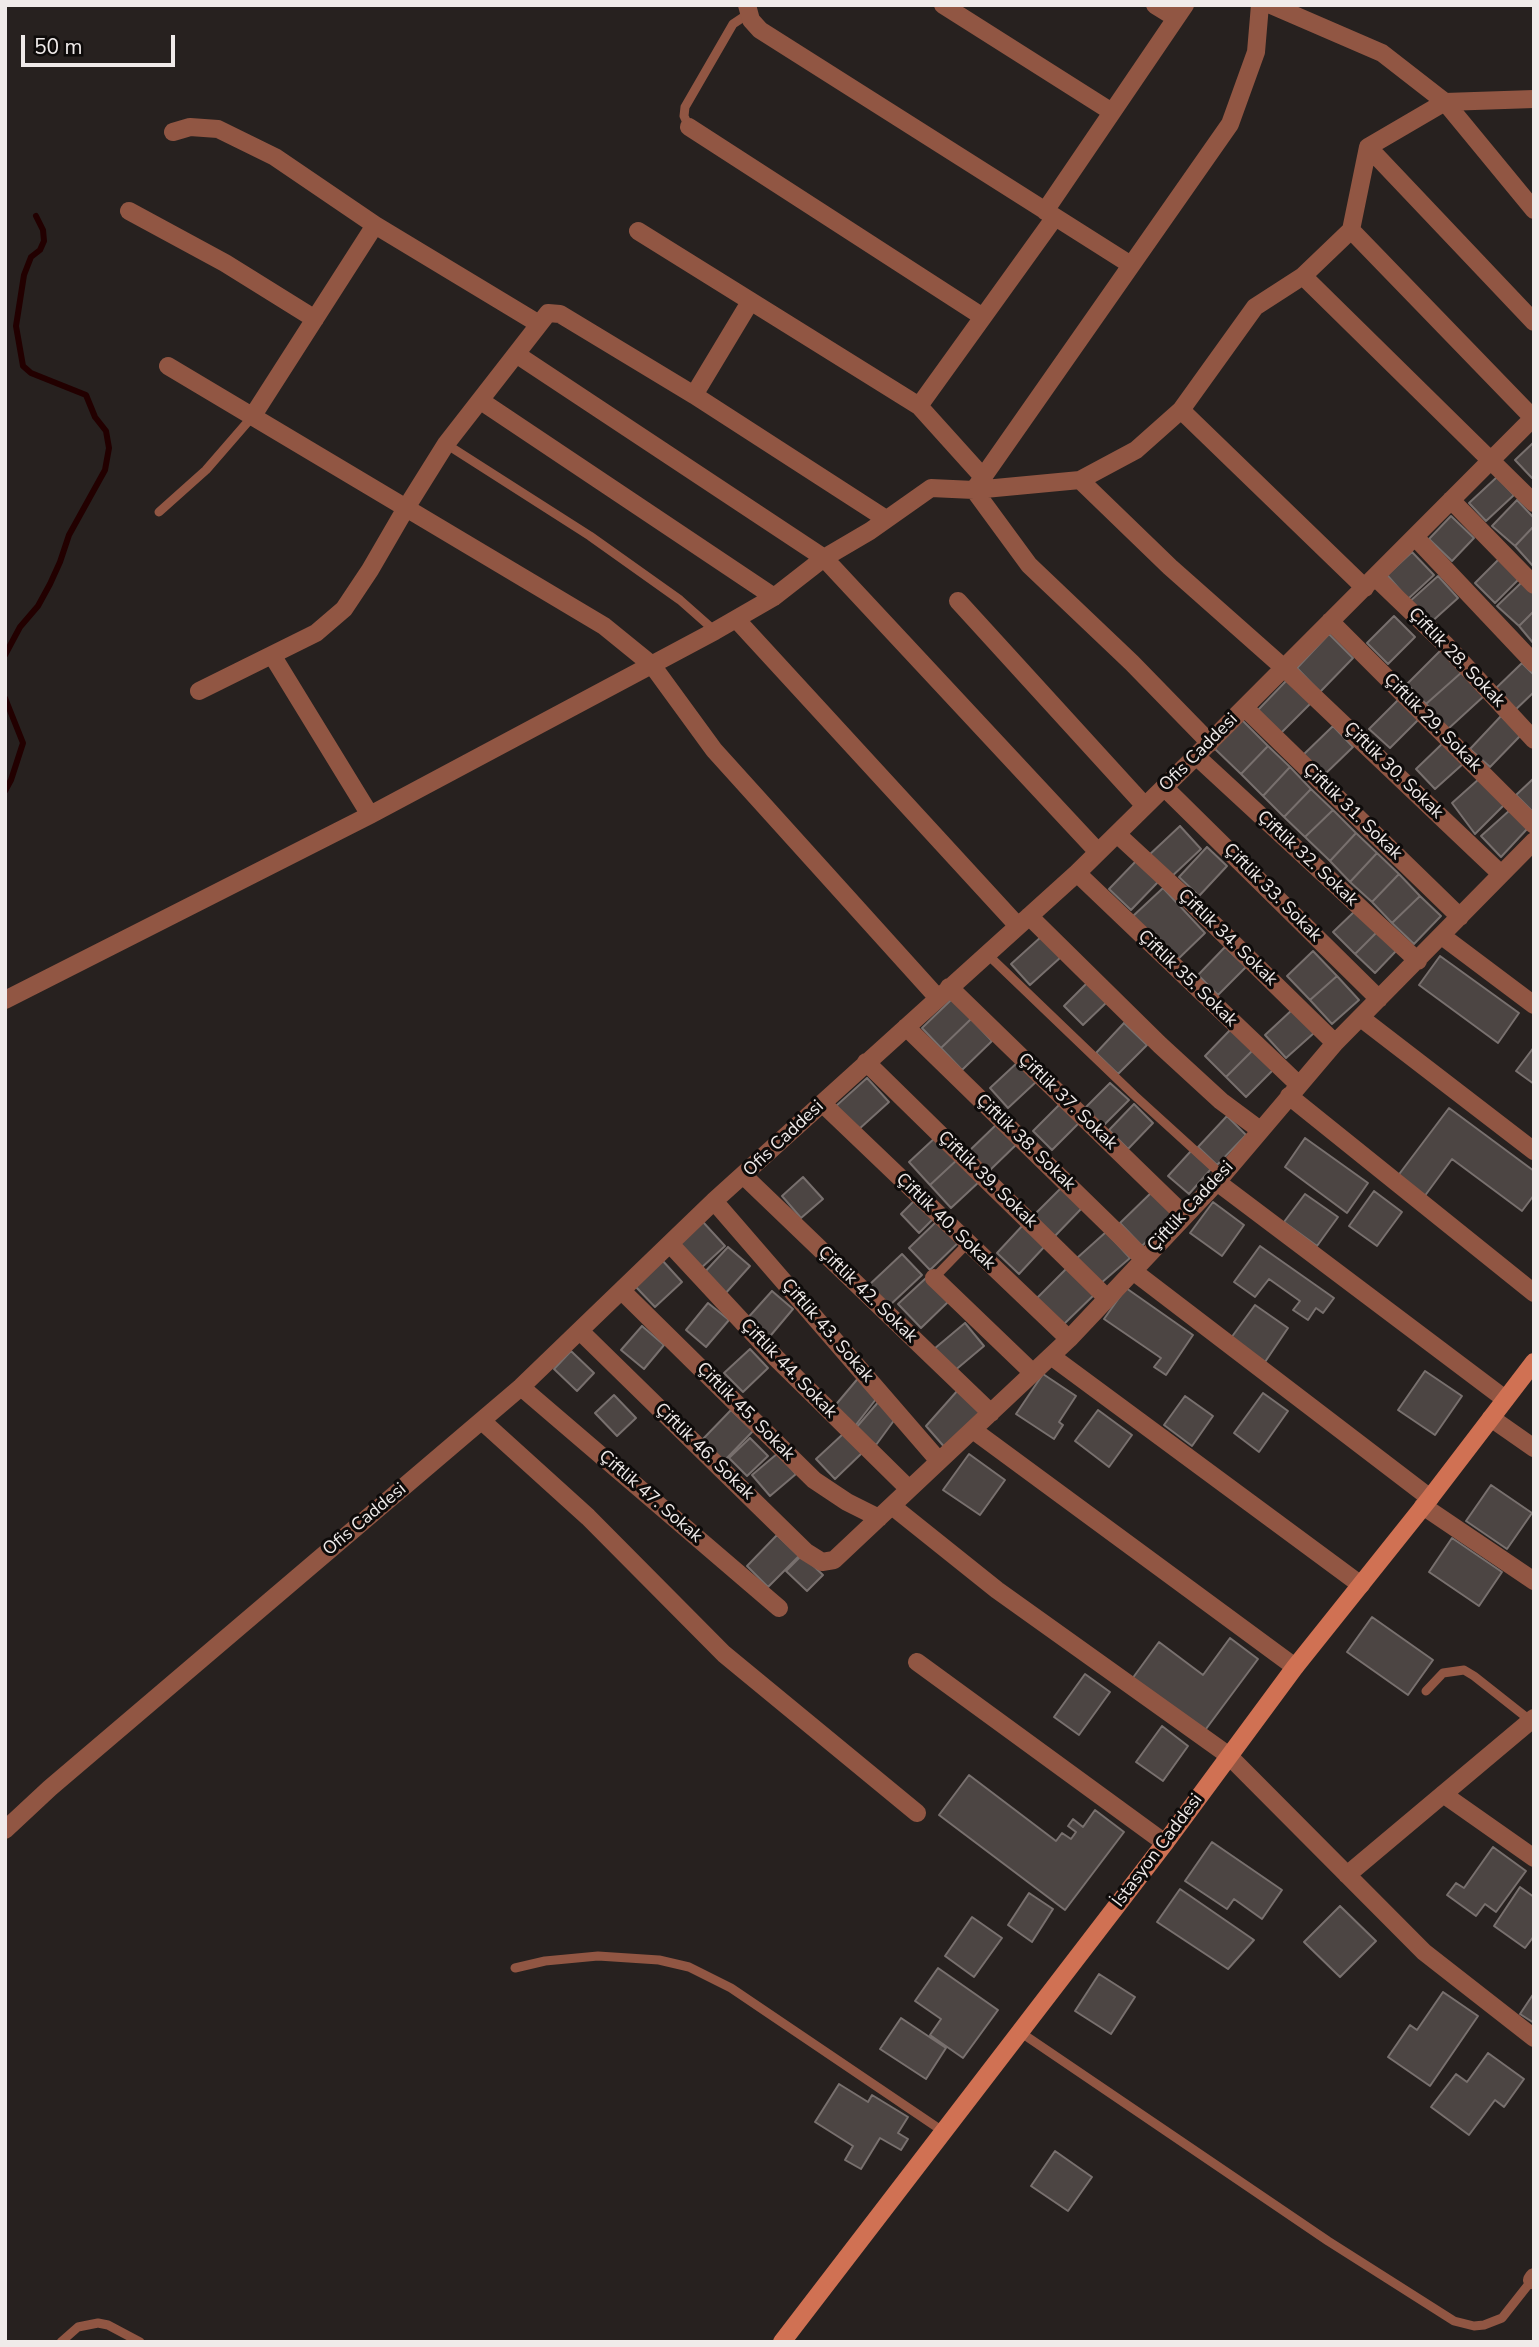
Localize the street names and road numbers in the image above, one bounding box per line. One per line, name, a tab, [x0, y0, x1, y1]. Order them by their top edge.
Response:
street label: Çiftlik 28. Sokak	[1403, 604, 1509, 712]
street label: Çiftlik 29. Sokak	[1378, 669, 1486, 777]
street label: Ofis Caddesi	[1155, 709, 1243, 797]
street label: Çiftlik 30. Sokak	[1339, 718, 1447, 824]
street label: Çiftlik 31. Sokak	[1298, 759, 1406, 865]
street label: Çiftlik 32. Sokak	[1252, 807, 1362, 911]
street label: Çiftlik 33. Sokak	[1218, 839, 1326, 947]
street label: Çiftlik 34. Sokak	[1173, 885, 1281, 991]
street label: Çiftlik 35. Sokak	[1133, 926, 1241, 1032]
street label: Çiftlik 37. Sokak	[1013, 1049, 1121, 1155]
street label: Çiftlik 38. Sokak	[971, 1090, 1079, 1196]
street label: Ofis Caddesi	[739, 1096, 829, 1182]
street label: Çiftlik 39. Sokak	[933, 1127, 1041, 1233]
street label: Çiftlik Caddesi	[1144, 1157, 1238, 1257]
street label: Çiftlik 40. Sokak	[891, 1169, 999, 1275]
street label: Çiftlik 42. Sokak	[813, 1242, 921, 1348]
street label: Çiftlik 43. Sokak	[776, 1275, 878, 1387]
street label: Çiftlik 44. Sokak	[735, 1315, 841, 1423]
street label: Çiftlik 45. Sokak	[691, 1358, 799, 1466]
street label: Çiftlik 46. Sokak	[650, 1399, 758, 1505]
street label: Çiftlik 47. Sokak	[594, 1446, 706, 1548]
street label: Ofis Caddesi	[319, 1479, 411, 1561]
street label: İstasyon Caddesi	[1108, 1790, 1208, 1912]

